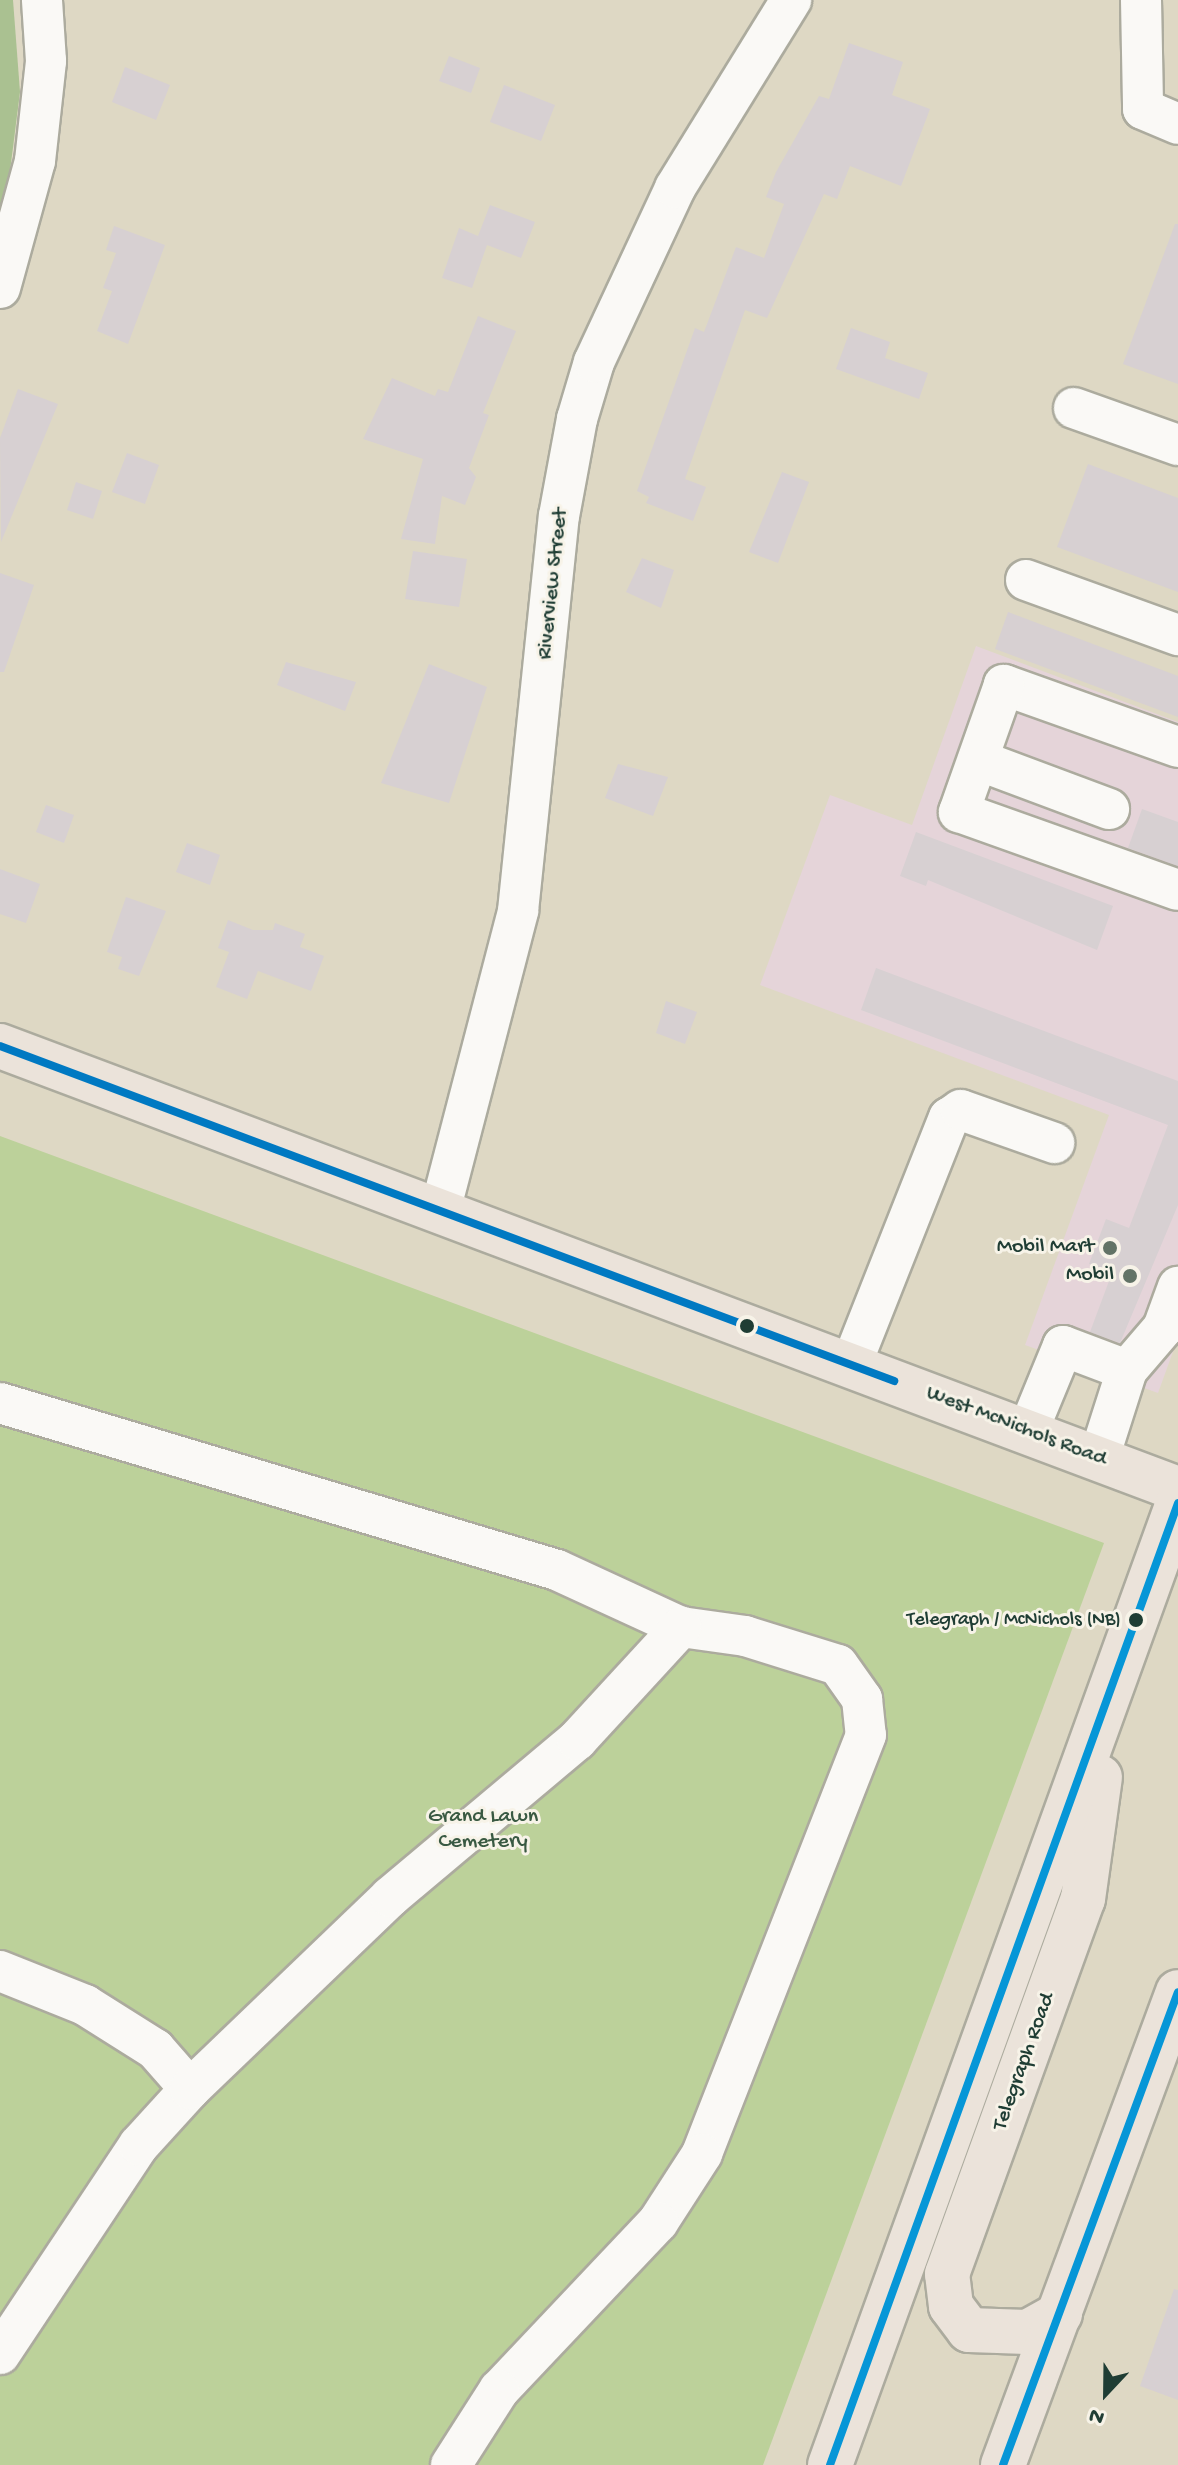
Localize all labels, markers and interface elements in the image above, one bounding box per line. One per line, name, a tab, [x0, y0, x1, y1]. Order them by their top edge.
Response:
street label: Riverview Street	[533, 507, 575, 661]
place label: Mobil Mart	[997, 1235, 1094, 1261]
marker: Mobil Mart	[1101, 1239, 1119, 1257]
place label: Mobil	[1066, 1263, 1114, 1289]
marker: Mobil	[1121, 1267, 1139, 1285]
unlabelled marker	[739, 1318, 755, 1334]
street label: West McNichols Road	[922, 1380, 1110, 1474]
place label: Telegraph / McNichols (NB)	[907, 1608, 1121, 1632]
marker: Telegraph / McNichols (NB)	[1128, 1612, 1144, 1628]
park label: Grand Lawn Cemetery	[428, 1804, 538, 1856]
street label: Telegraph Road	[988, 1990, 1062, 2134]
north arrow	[1066, 2353, 1146, 2433]
text: N	[1085, 2401, 1109, 2430]

